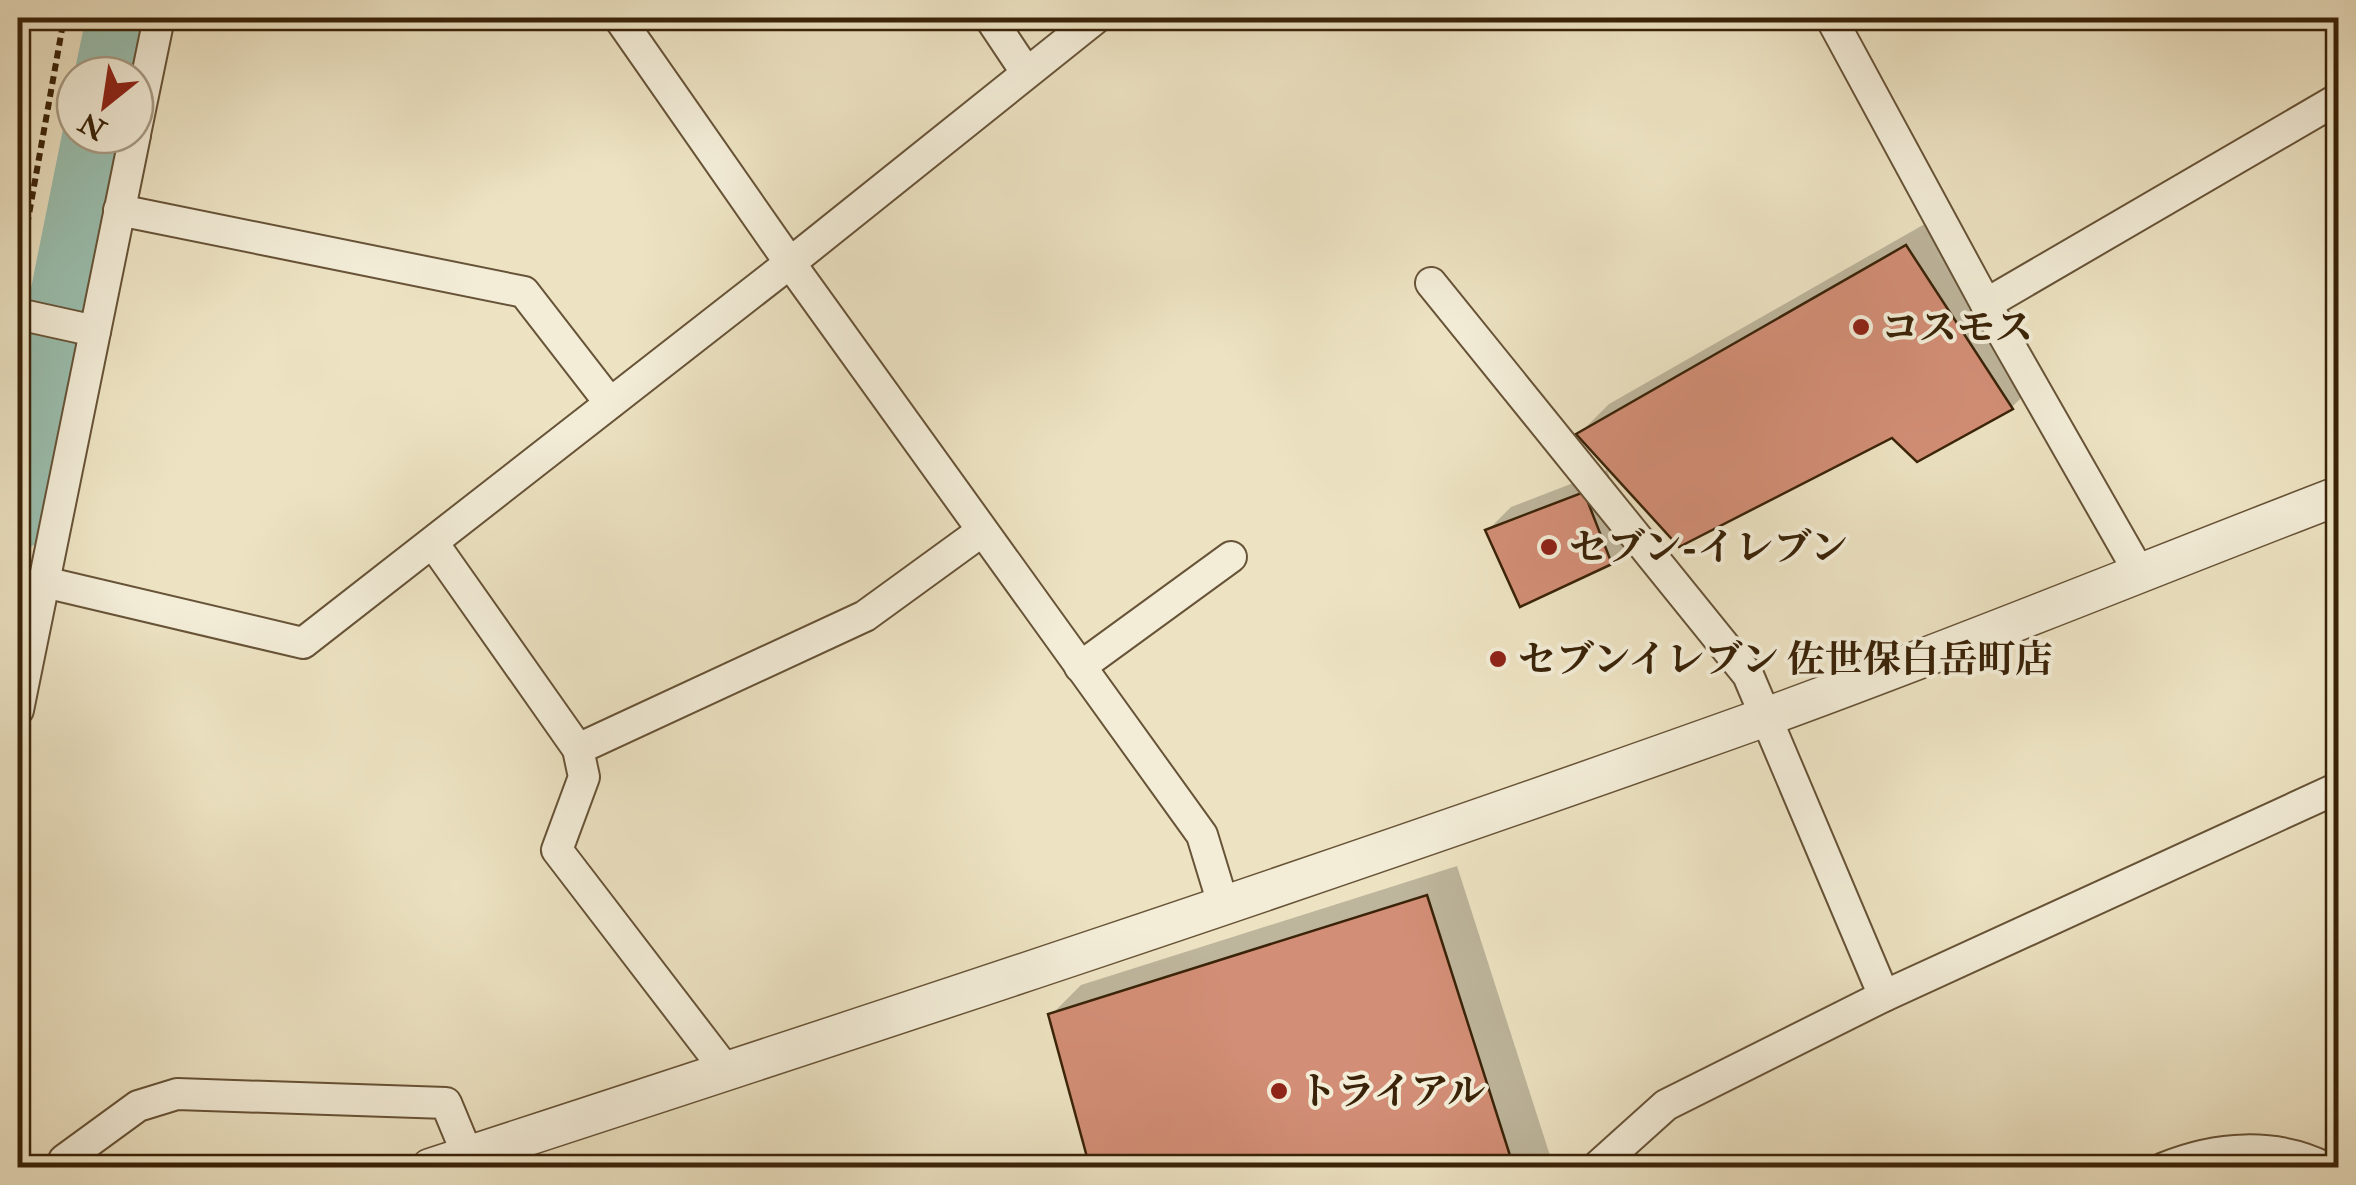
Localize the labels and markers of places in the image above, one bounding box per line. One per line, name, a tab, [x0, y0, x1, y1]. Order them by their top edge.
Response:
place label: コスモス	[1881, 304, 2033, 352]
marker: コスモス	[1850, 316, 1872, 338]
place label: セブン-イレブン	[1569, 524, 1848, 572]
marker: セブン-イレブン	[1538, 536, 1560, 558]
place label: セブンイレブン 佐世保白岳町店	[1518, 636, 2053, 684]
marker: セブンイレブン 佐世保白岳町店	[1487, 648, 1509, 670]
place label: トライアル	[1299, 1068, 1485, 1116]
marker: トライアル	[1268, 1080, 1290, 1102]

